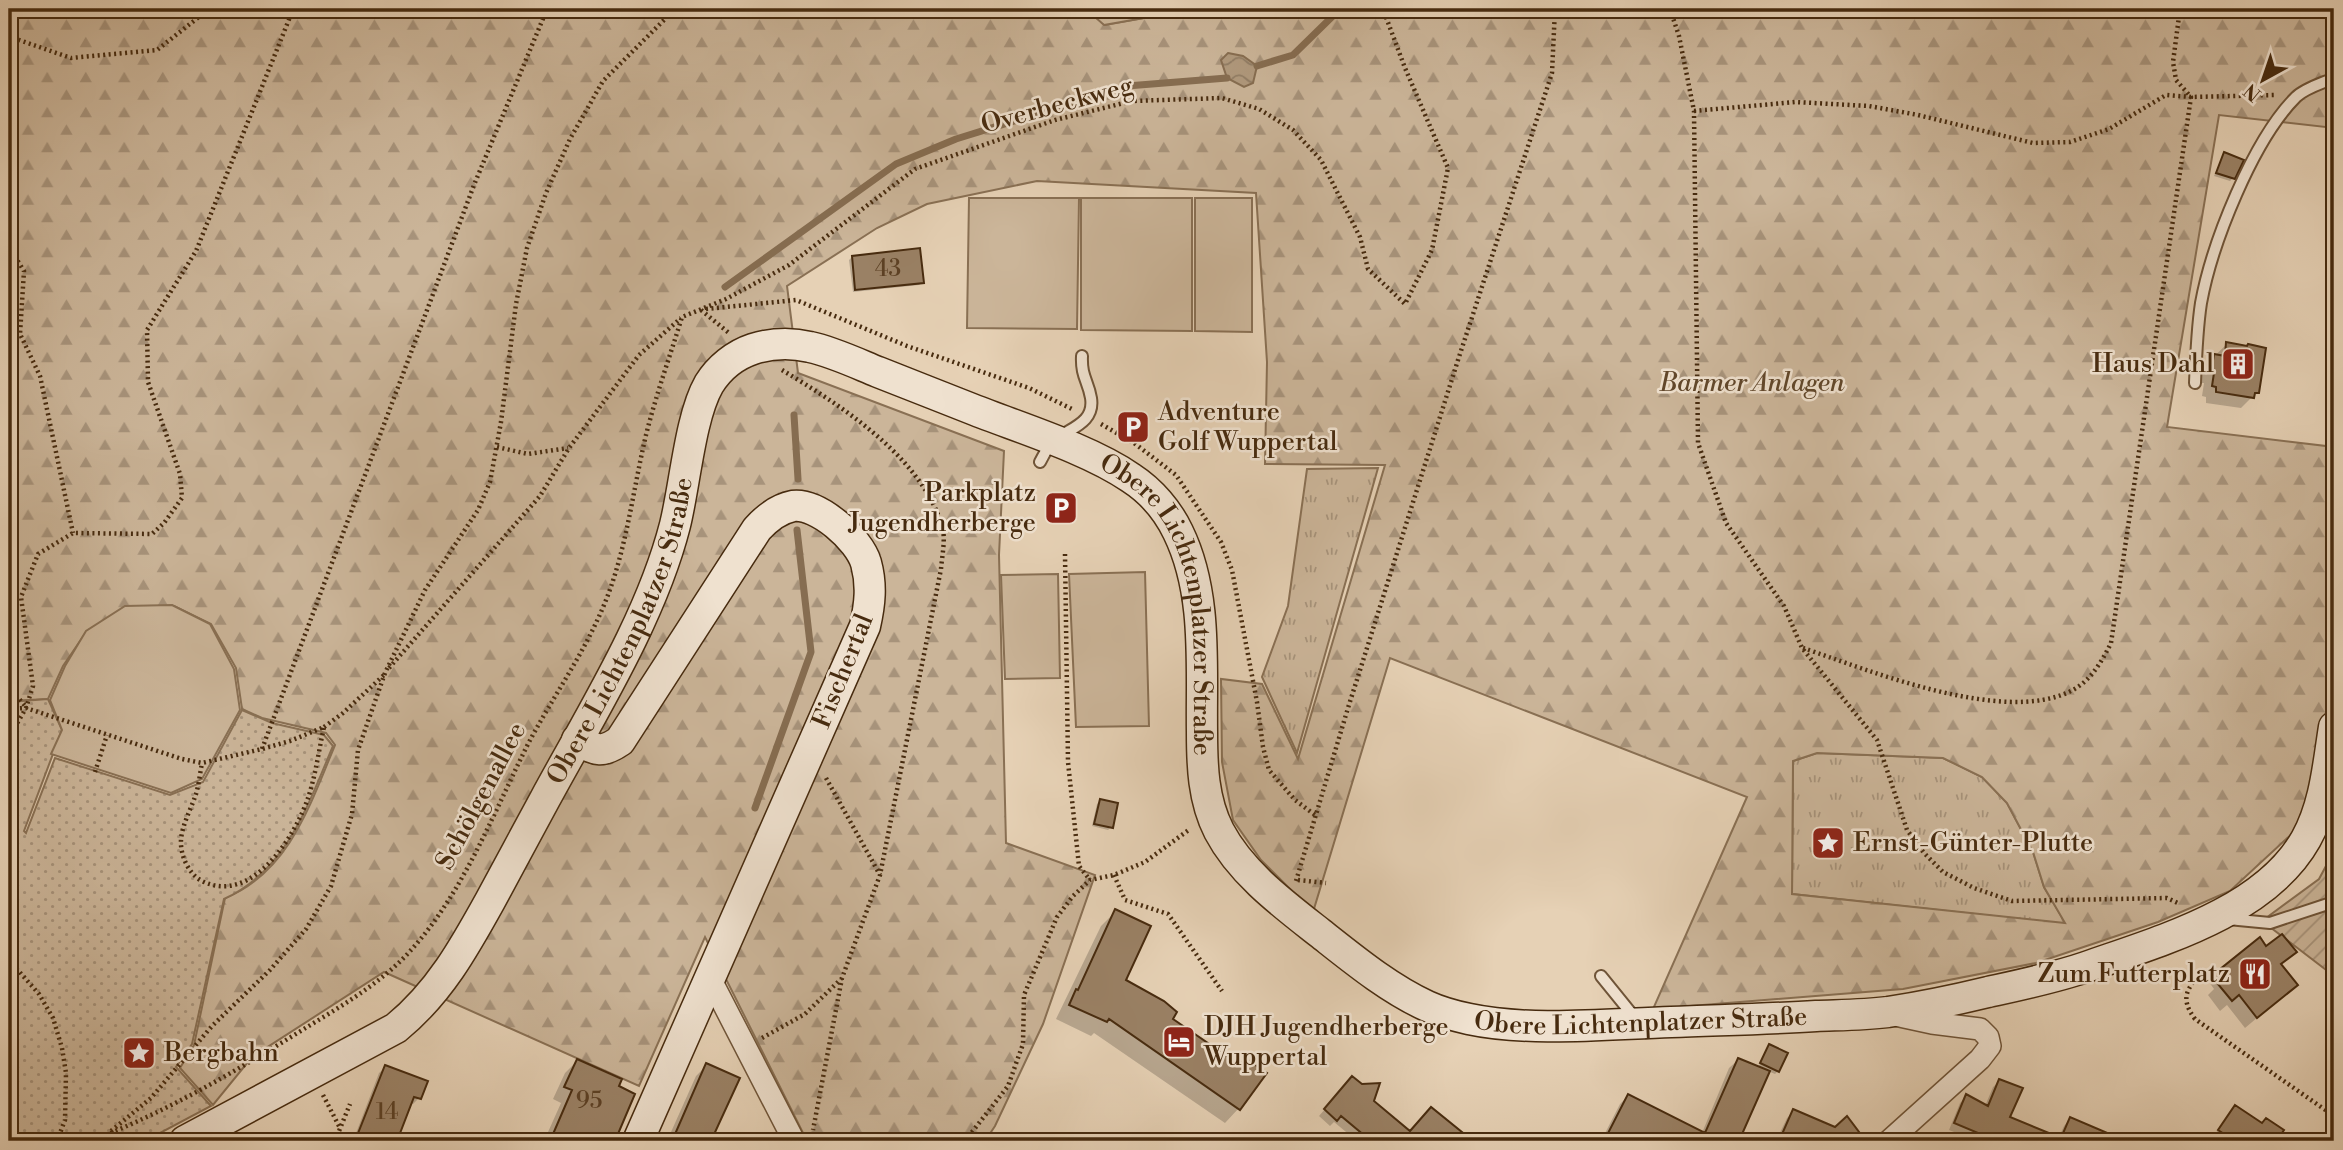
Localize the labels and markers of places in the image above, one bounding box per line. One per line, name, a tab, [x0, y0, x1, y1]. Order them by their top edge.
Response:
building icon: Haus Dahl	[2219, 345, 2257, 383]
place label: Haus Dahl	[2092, 348, 2214, 380]
place label: Adventure Golf Wuppertal	[1157, 396, 1338, 458]
parking icon: Adventure Golf Wuppertal	[1114, 408, 1152, 446]
place label: Parkplatz Jugendherberge	[848, 477, 1036, 539]
parking icon: Parkplatz Jugendherberge	[1042, 489, 1080, 527]
place icon: Ernst-Günter-Plutte	[1809, 824, 1847, 862]
place label: Ernst-Günter-Plutte	[1853, 827, 2093, 859]
restaurant icon: Zum Futterplatz	[2236, 955, 2274, 993]
place label: Zum Futterplatz	[2038, 958, 2230, 990]
place label: DJH Jugendherberge Wuppertal	[1203, 1011, 1449, 1073]
hotel icon: DJH Jugendherberge Wuppertal	[1160, 1023, 1198, 1061]
place icon: Bergbahn	[120, 1034, 158, 1072]
place label: Bergbahn	[163, 1037, 279, 1069]

